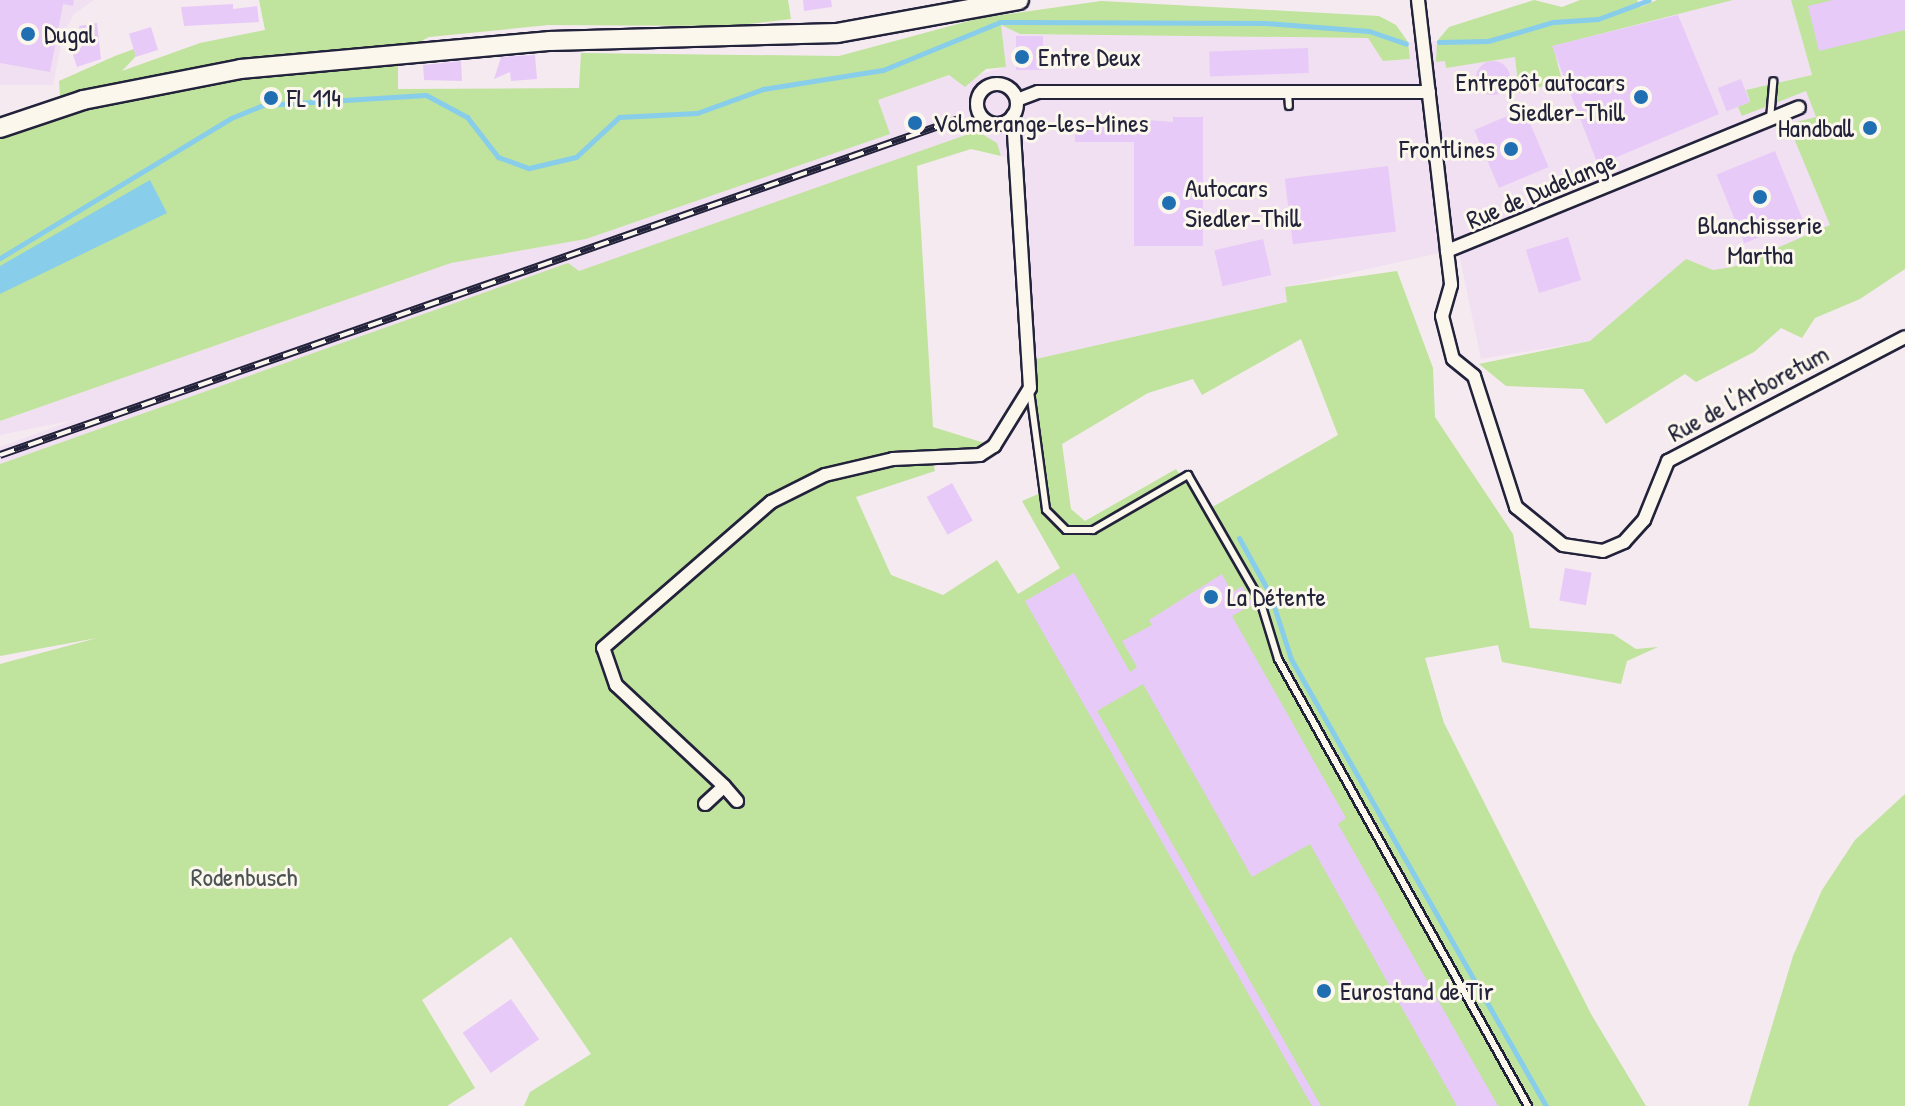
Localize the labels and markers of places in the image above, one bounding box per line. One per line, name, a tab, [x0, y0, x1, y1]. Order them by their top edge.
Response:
place label: Dugal	[44, 18, 95, 50]
marker: Dugal	[19, 25, 37, 43]
place label: Entre Deux	[1038, 41, 1141, 73]
marker: Entre Deux	[1013, 48, 1031, 66]
place label: Entrepôt autocars Siedler-Thill	[1456, 66, 1625, 128]
place label: FL 114	[287, 82, 341, 114]
marker: Entrepôt autocars Siedler-Thill	[1632, 88, 1650, 106]
marker: FL 114	[262, 89, 280, 107]
place label: Volmerange-les-Mines	[933, 107, 1149, 139]
marker: Volmerange-les-Mines	[904, 112, 926, 134]
place label: Handball	[1778, 112, 1854, 144]
marker: Handball	[1861, 119, 1879, 137]
place label: Frontlines	[1399, 133, 1495, 165]
marker: Frontlines	[1502, 140, 1520, 158]
place label: Autocars Siedler-Thill	[1185, 172, 1301, 234]
marker: Blanchisserie Martha	[1751, 188, 1769, 206]
marker: Autocars Siedler-Thill	[1160, 194, 1178, 212]
place label: Blanchisserie Martha	[1697, 209, 1823, 270]
place label: La Détente	[1227, 581, 1326, 613]
marker: La Détente	[1202, 588, 1220, 606]
place label: Eurostand de Tir	[1340, 975, 1494, 1007]
marker: Eurostand de Tir	[1315, 982, 1333, 1000]

